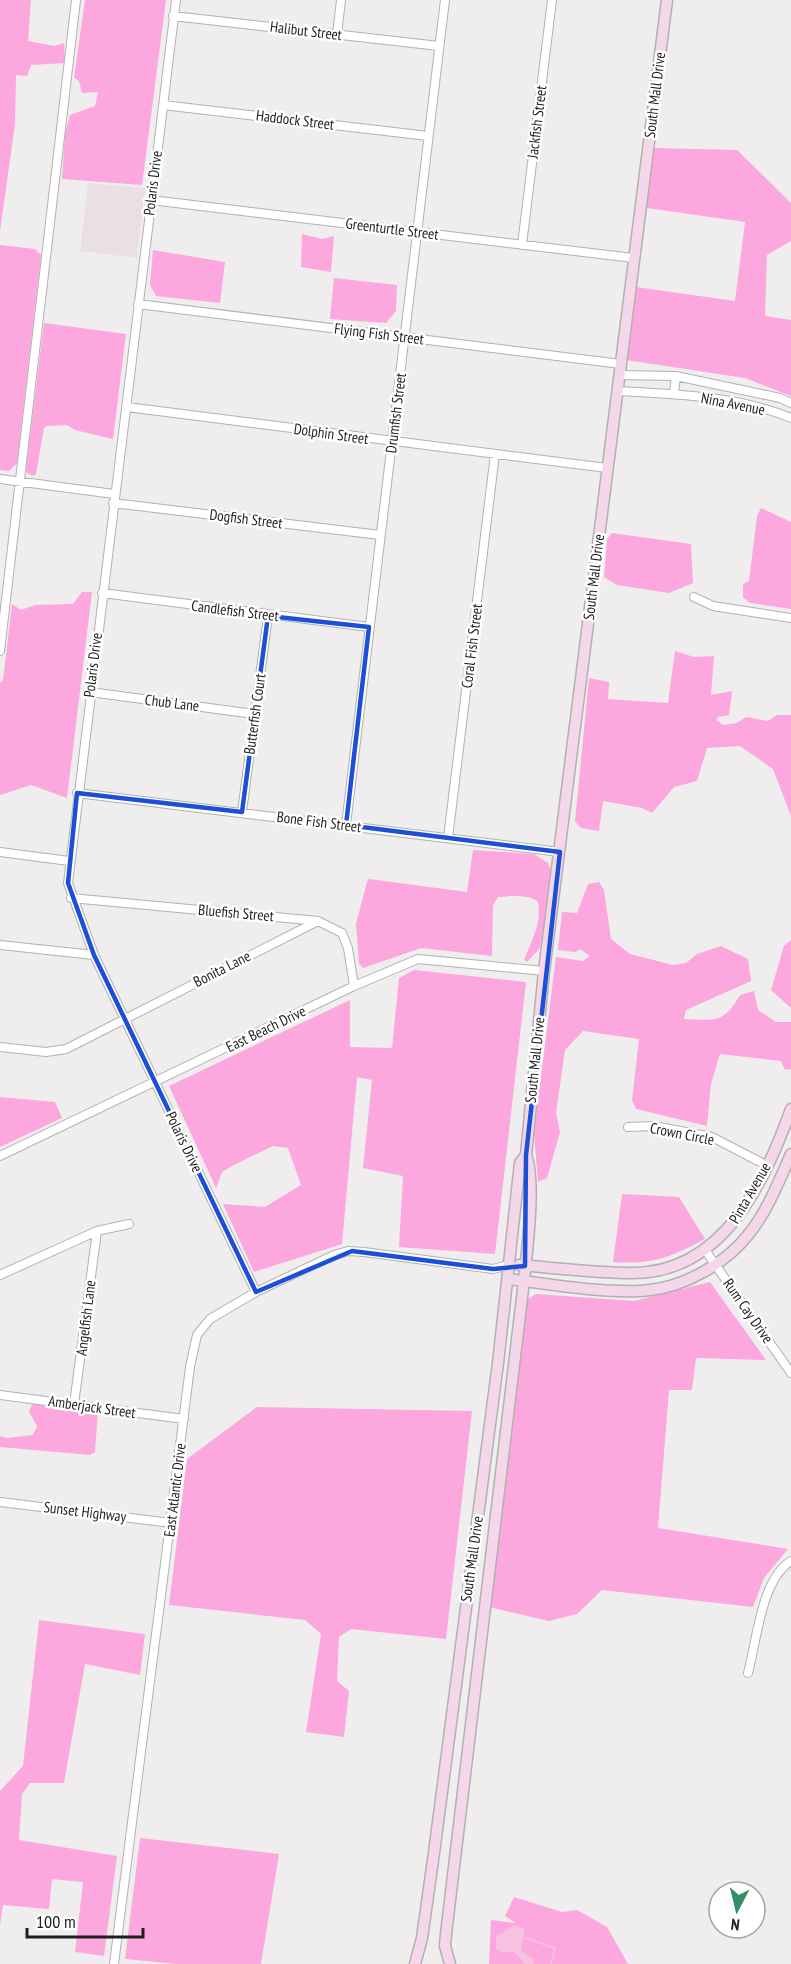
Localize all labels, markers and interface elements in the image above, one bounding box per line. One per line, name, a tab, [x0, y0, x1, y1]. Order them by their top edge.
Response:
street label: Halibut Street	[269, 17, 343, 44]
street label: South Mall Drive	[640, 51, 669, 139]
street label: Jackfish Street	[522, 84, 550, 160]
street label: Haddock Street	[255, 105, 335, 134]
street label: Polaris Drive	[139, 149, 166, 216]
street label: Greenturtle Street	[345, 213, 440, 244]
street label: Flying Fish Street	[333, 319, 425, 348]
street label: Drumfish Street	[381, 372, 410, 454]
street label: Nina Avenue	[700, 388, 767, 419]
street label: Dolphin Street	[293, 419, 370, 448]
street label: Dogfish Street	[209, 505, 284, 532]
street label: South Mall Drive	[579, 533, 608, 621]
street label: Candlefish Street	[190, 596, 280, 625]
street label: Coral Fish Street	[457, 603, 486, 689]
street label: Polaris Drive	[79, 631, 106, 698]
street label: Butterfish Court	[239, 672, 270, 756]
street label: Chub Lane	[144, 690, 200, 715]
street label: Bone Fish Street	[276, 807, 362, 836]
street label: Bluefish Street	[197, 900, 275, 925]
street label: Bonita Lane	[190, 946, 253, 991]
street label: East Beach Drive	[223, 1001, 309, 1056]
street label: South Mall Drive	[521, 1016, 548, 1104]
street label: Polaris Drive	[162, 1108, 207, 1175]
street label: Crown Circle	[648, 1118, 716, 1149]
street label: Pinta Avenue	[724, 1159, 775, 1227]
street label: Rum Cay Drive	[719, 1275, 778, 1347]
street label: Angelfish Lane	[71, 1279, 100, 1357]
street label: Amberjack Street	[47, 1391, 137, 1422]
street label: East Atlantic Drive	[159, 1442, 190, 1538]
street label: Sunset Highway	[43, 1497, 128, 1526]
street label: South Mall Drive	[456, 1515, 487, 1603]
north arrow	[707, 1880, 767, 1940]
scale bar	[27, 1901, 142, 1939]
text: 100 m	[36, 1910, 76, 1933]
text: N	[730, 1914, 741, 1935]

